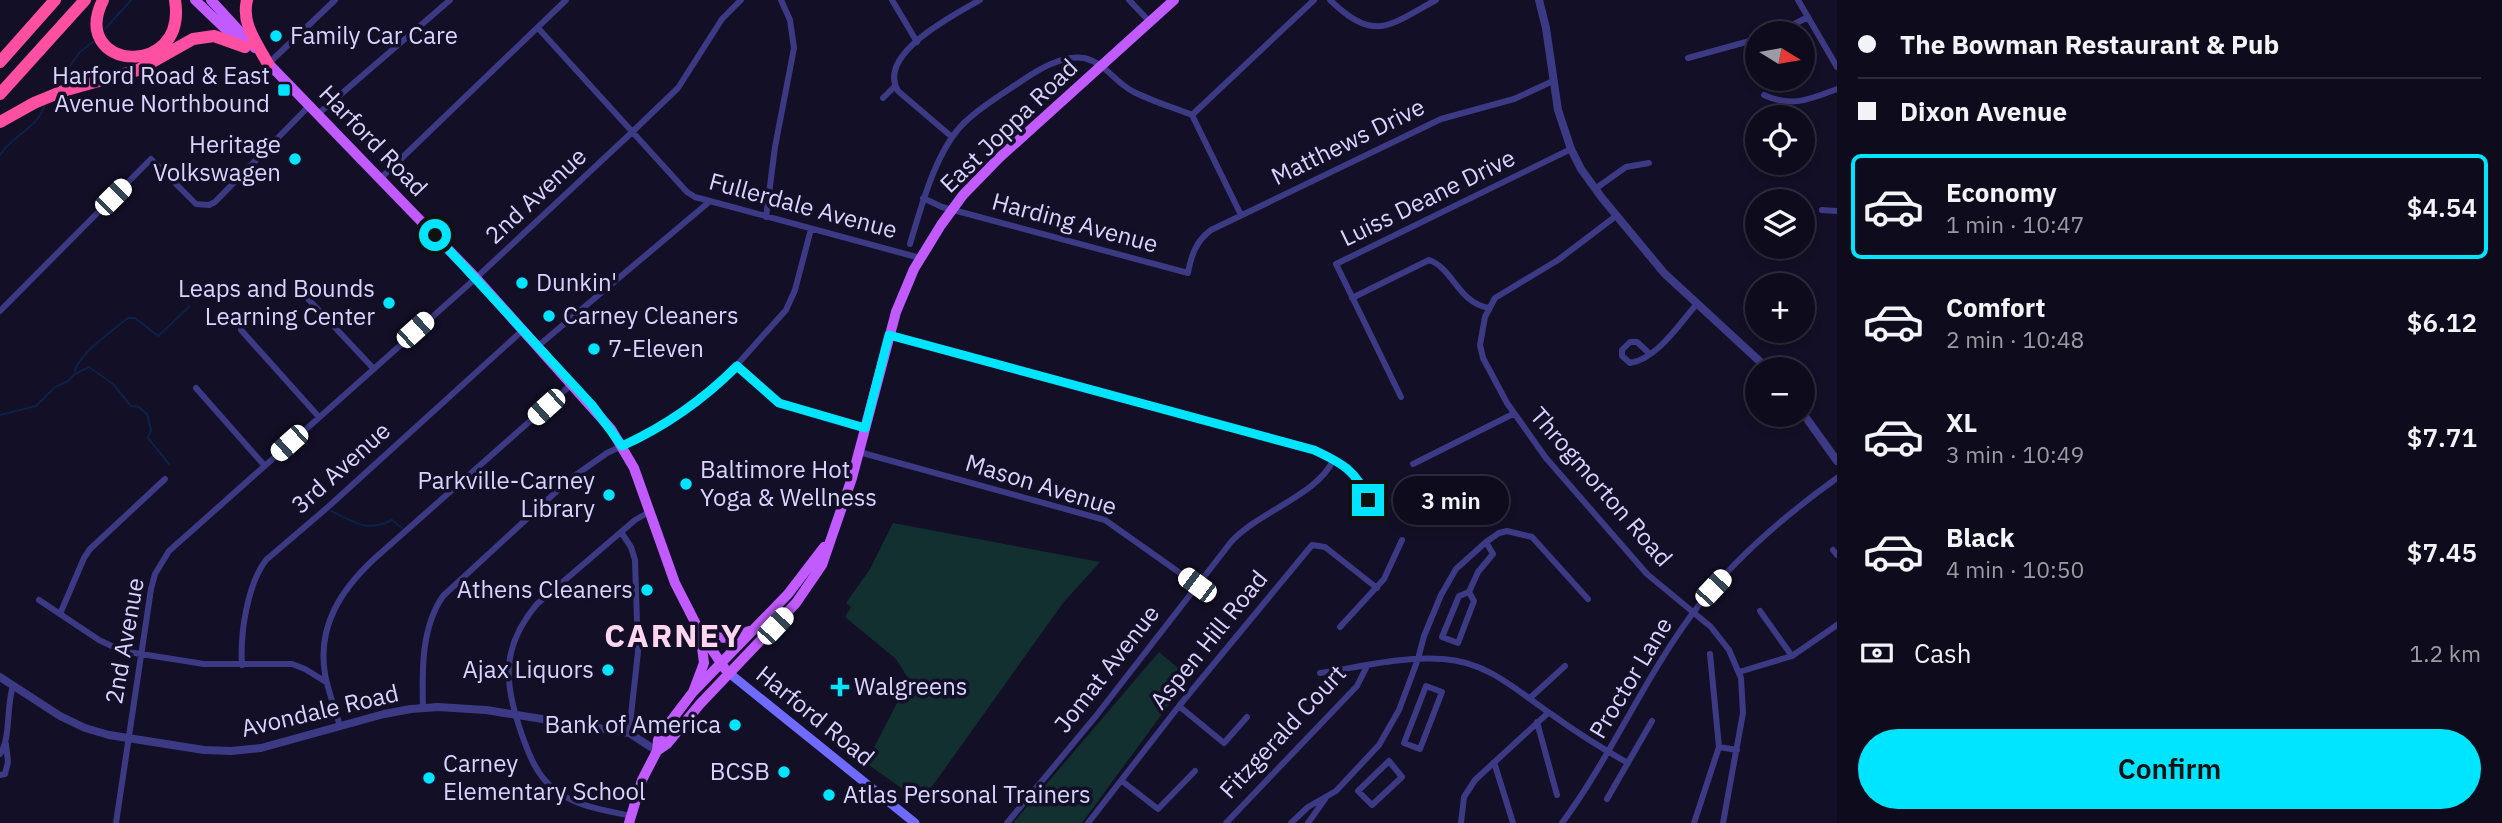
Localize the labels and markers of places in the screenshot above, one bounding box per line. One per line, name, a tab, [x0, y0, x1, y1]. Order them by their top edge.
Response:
place label: Family Car Care	[290, 19, 458, 51]
marker: Family Car Care	[268, 28, 284, 44]
place label: Harford Road & East Avenue Northbound	[52, 59, 270, 119]
marker: Harford Road & East Avenue Northbound	[276, 82, 292, 98]
place label: Heritage Volkswagen	[153, 128, 281, 188]
marker: Heritage Volkswagen	[287, 151, 303, 167]
place label: Dunkin'	[536, 266, 617, 298]
place label: Leaps and Bounds Learning Center	[178, 272, 375, 332]
marker: Dunkin'	[514, 275, 530, 291]
marker: Leaps and Bounds Learning Center	[381, 295, 397, 311]
place label: Carney Cleaners	[563, 299, 739, 331]
marker: Carney Cleaners	[541, 308, 557, 324]
place label: 7-Eleven	[608, 332, 704, 364]
marker: 7-Eleven	[586, 341, 602, 357]
place label: Baltimore Hot Yoga & Wellness	[700, 453, 877, 513]
place label: Parkville-Carney Library	[417, 464, 595, 524]
marker: Baltimore Hot Yoga & Wellness	[678, 476, 694, 492]
marker: Parkville-Carney Library	[601, 487, 617, 503]
place label: Athens Cleaners	[457, 573, 633, 605]
marker: Athens Cleaners	[639, 582, 655, 598]
place label: Ajax Liquors	[462, 653, 594, 685]
marker: Ajax Liquors	[600, 662, 616, 678]
place label: Walgreens	[854, 670, 968, 702]
marker: Walgreens	[832, 679, 848, 695]
place label: Bank of America	[545, 708, 721, 740]
marker: Bank of America	[727, 717, 743, 733]
place label: Carney Elementary School	[443, 747, 645, 807]
place label: BCSB	[710, 755, 770, 787]
marker: BCSB	[776, 764, 792, 780]
marker: Carney Elementary School	[421, 770, 437, 786]
place label: Atlas Personal Trainers	[843, 778, 1091, 810]
marker: Atlas Personal Trainers	[821, 787, 837, 803]

